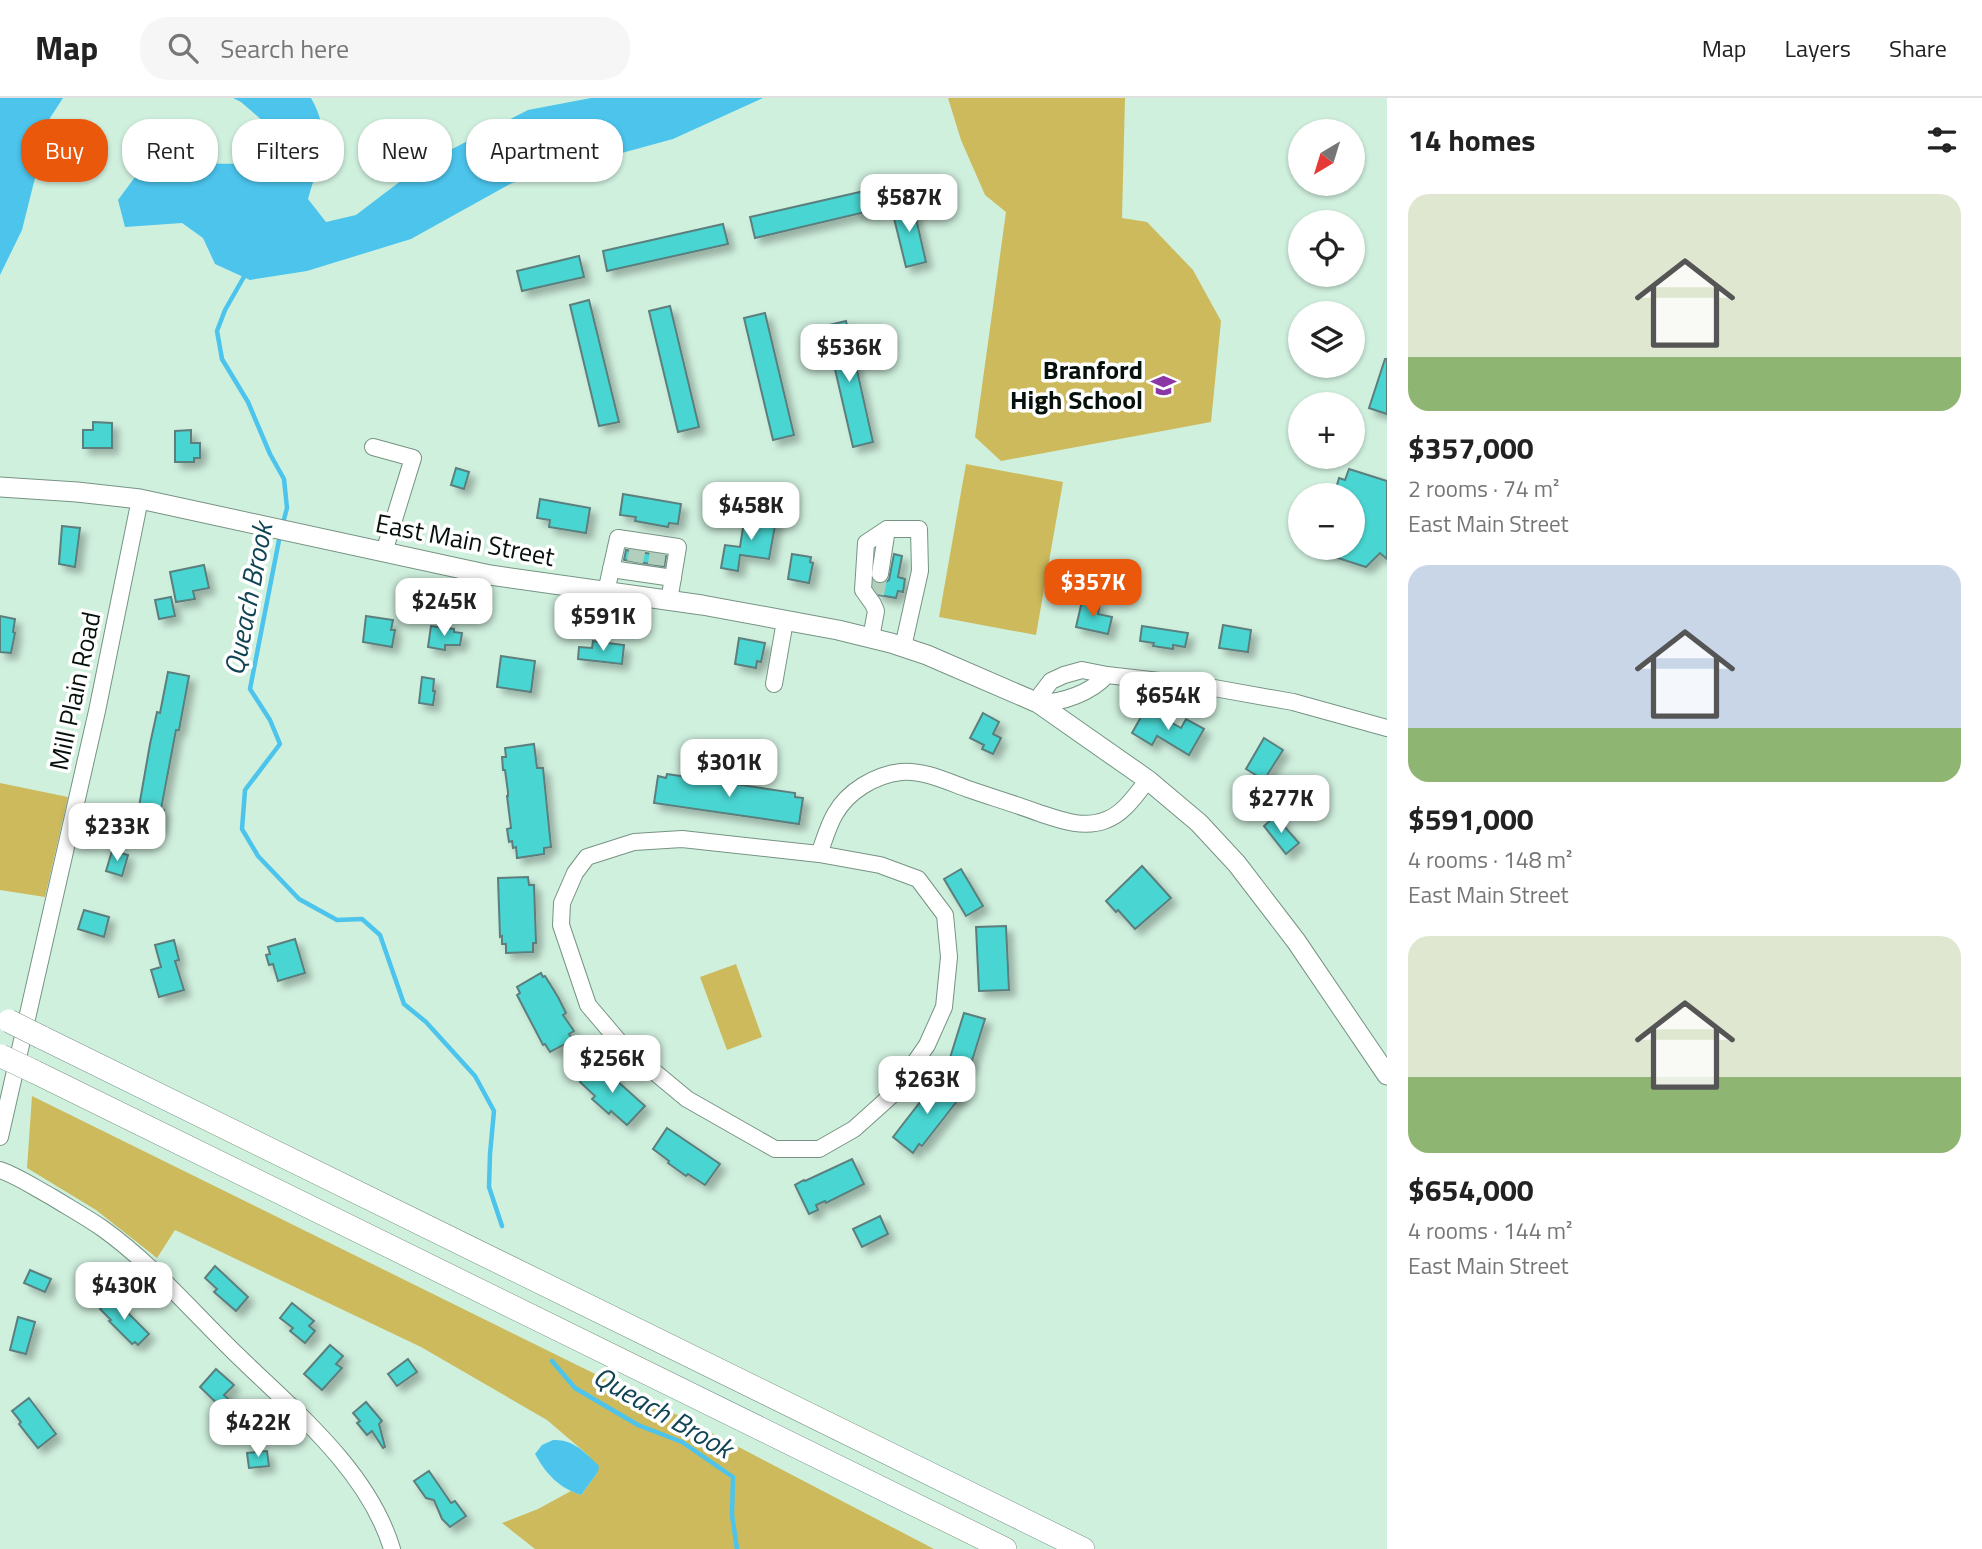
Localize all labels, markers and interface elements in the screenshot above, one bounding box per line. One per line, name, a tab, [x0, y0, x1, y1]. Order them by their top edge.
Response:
search box	[140, 17, 630, 80]
text: Map	[35, 23, 98, 73]
icon: search	[164, 29, 202, 67]
text: Search here	[220, 29, 349, 68]
text: Map	[1702, 30, 1747, 66]
text: Layers	[1785, 30, 1851, 66]
text: Share	[1889, 30, 1947, 66]
text: 14 homes	[1408, 117, 1535, 163]
chip: Buy	[21, 119, 108, 182]
chip: Rent	[122, 119, 218, 182]
chip: Filters	[232, 119, 344, 182]
chip: New	[358, 119, 452, 182]
chip: Apartment	[466, 119, 623, 182]
north arrow	[1288, 119, 1365, 196]
map controls	[1288, 119, 1365, 560]
icon: filters	[1923, 121, 1961, 159]
pin: $587K	[860, 174, 958, 234]
text: $587K	[876, 179, 942, 214]
button: locate	[1288, 210, 1365, 287]
icon: home	[1622, 240, 1748, 366]
button: layers	[1288, 301, 1365, 378]
pin: $536K	[800, 324, 898, 384]
text: $536K	[816, 329, 882, 364]
place label: Branford High School	[1010, 350, 1143, 419]
school or university icon: Branford High School	[1149, 371, 1177, 399]
button: +	[1288, 392, 1365, 469]
text: $357,000	[1408, 425, 1534, 471]
text: 2 rooms · 74 m²	[1408, 471, 1559, 506]
pin: $458K	[702, 482, 800, 542]
button: −	[1288, 483, 1365, 560]
text: $458K	[718, 487, 784, 522]
street label: East Main Street	[372, 503, 558, 576]
text: East Main Street	[1408, 506, 1569, 541]
water label: Queach Brook	[212, 515, 284, 679]
pin: $357K	[1044, 560, 1142, 619]
text: $357K	[1060, 564, 1126, 599]
pin: $245K	[395, 578, 493, 638]
text: $245K	[411, 583, 477, 618]
pin: $591K	[554, 594, 652, 653]
text: $591K	[570, 598, 636, 633]
street label: Mill Plain Road	[39, 608, 110, 774]
icon: home	[1622, 611, 1748, 737]
pin: $654K	[1119, 672, 1217, 732]
text: $654K	[1135, 677, 1201, 712]
pin: $301K	[680, 740, 778, 799]
text: $301K	[696, 744, 762, 779]
pin: $277K	[1232, 776, 1330, 835]
text: $277K	[1248, 780, 1314, 815]
text: $591,000	[1408, 796, 1534, 842]
pin: $233K	[68, 804, 166, 863]
text: $233K	[84, 808, 150, 843]
text: 4 rooms · 148 m²	[1408, 842, 1572, 877]
text: East Main Street	[1408, 877, 1569, 912]
icon: home	[1622, 982, 1748, 1108]
pin: $256K	[563, 1035, 661, 1095]
text: $256K	[579, 1040, 645, 1075]
pin: $263K	[878, 1056, 976, 1116]
text: $263K	[894, 1061, 960, 1096]
text: $654,000	[1408, 1167, 1534, 1213]
text: 4 rooms · 144 m²	[1408, 1213, 1572, 1248]
text: East Main Street	[1408, 1248, 1569, 1283]
pin: $430K	[75, 1262, 173, 1322]
text: $430K	[91, 1267, 157, 1302]
water label: Queach Brook	[586, 1354, 744, 1471]
pin: $422K	[209, 1400, 307, 1459]
text: $422K	[225, 1404, 291, 1439]

